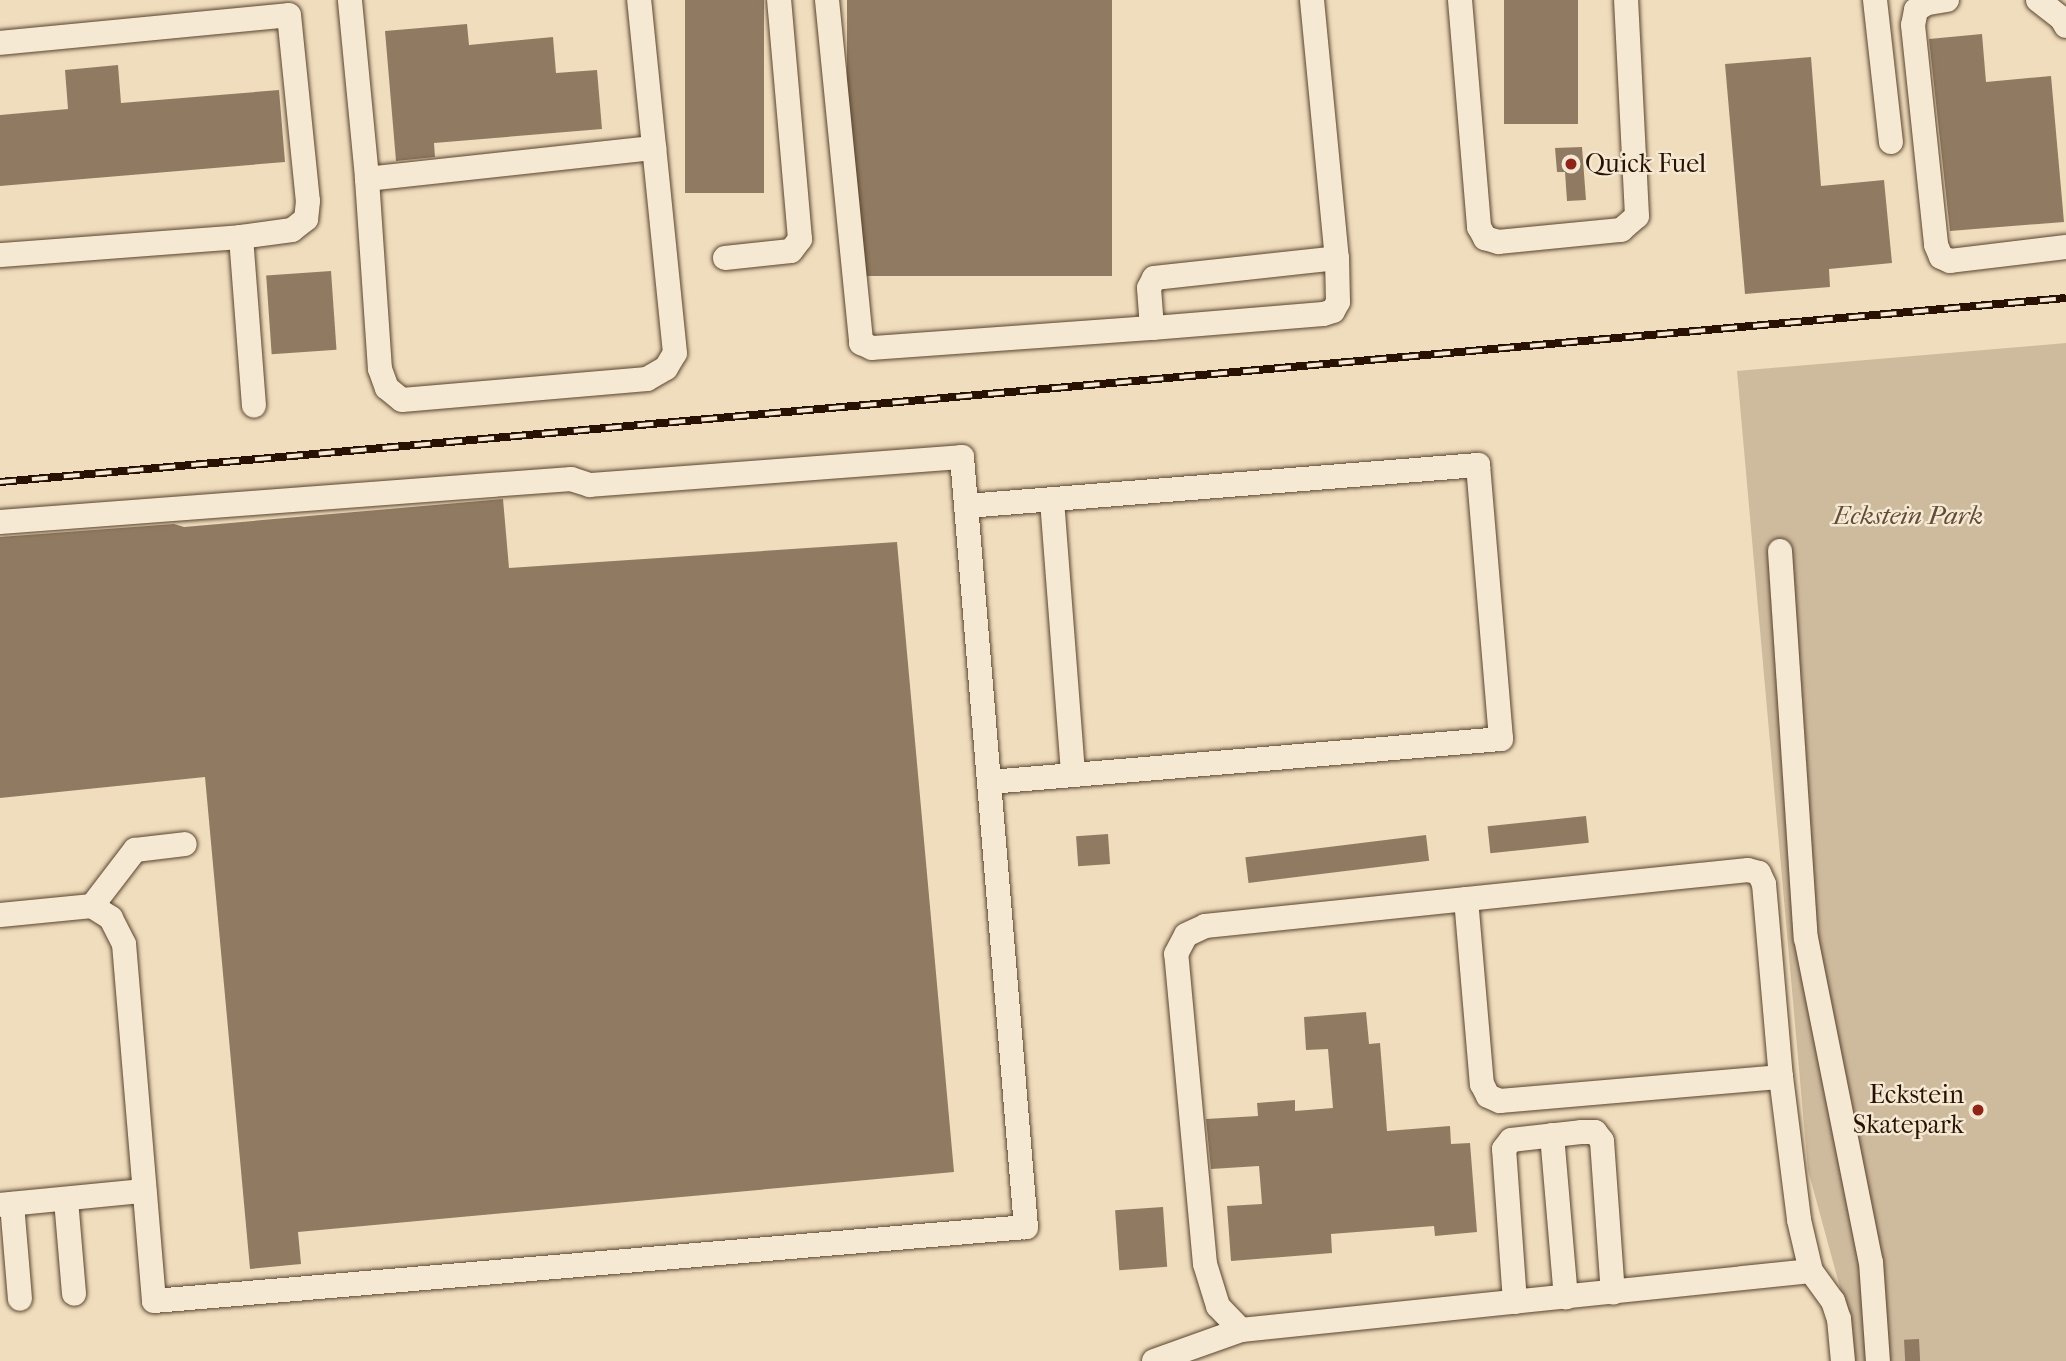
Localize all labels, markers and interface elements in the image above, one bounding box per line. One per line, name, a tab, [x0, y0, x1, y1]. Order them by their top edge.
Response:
place label: Quick Fuel	[1585, 148, 1706, 180]
marker: Quick Fuel	[1563, 156, 1579, 172]
park label: Eckstein Park	[1833, 500, 1983, 532]
place label: Eckstein Skatepark	[1853, 1079, 1964, 1140]
marker: Eckstein Skatepark	[1970, 1102, 1986, 1118]

